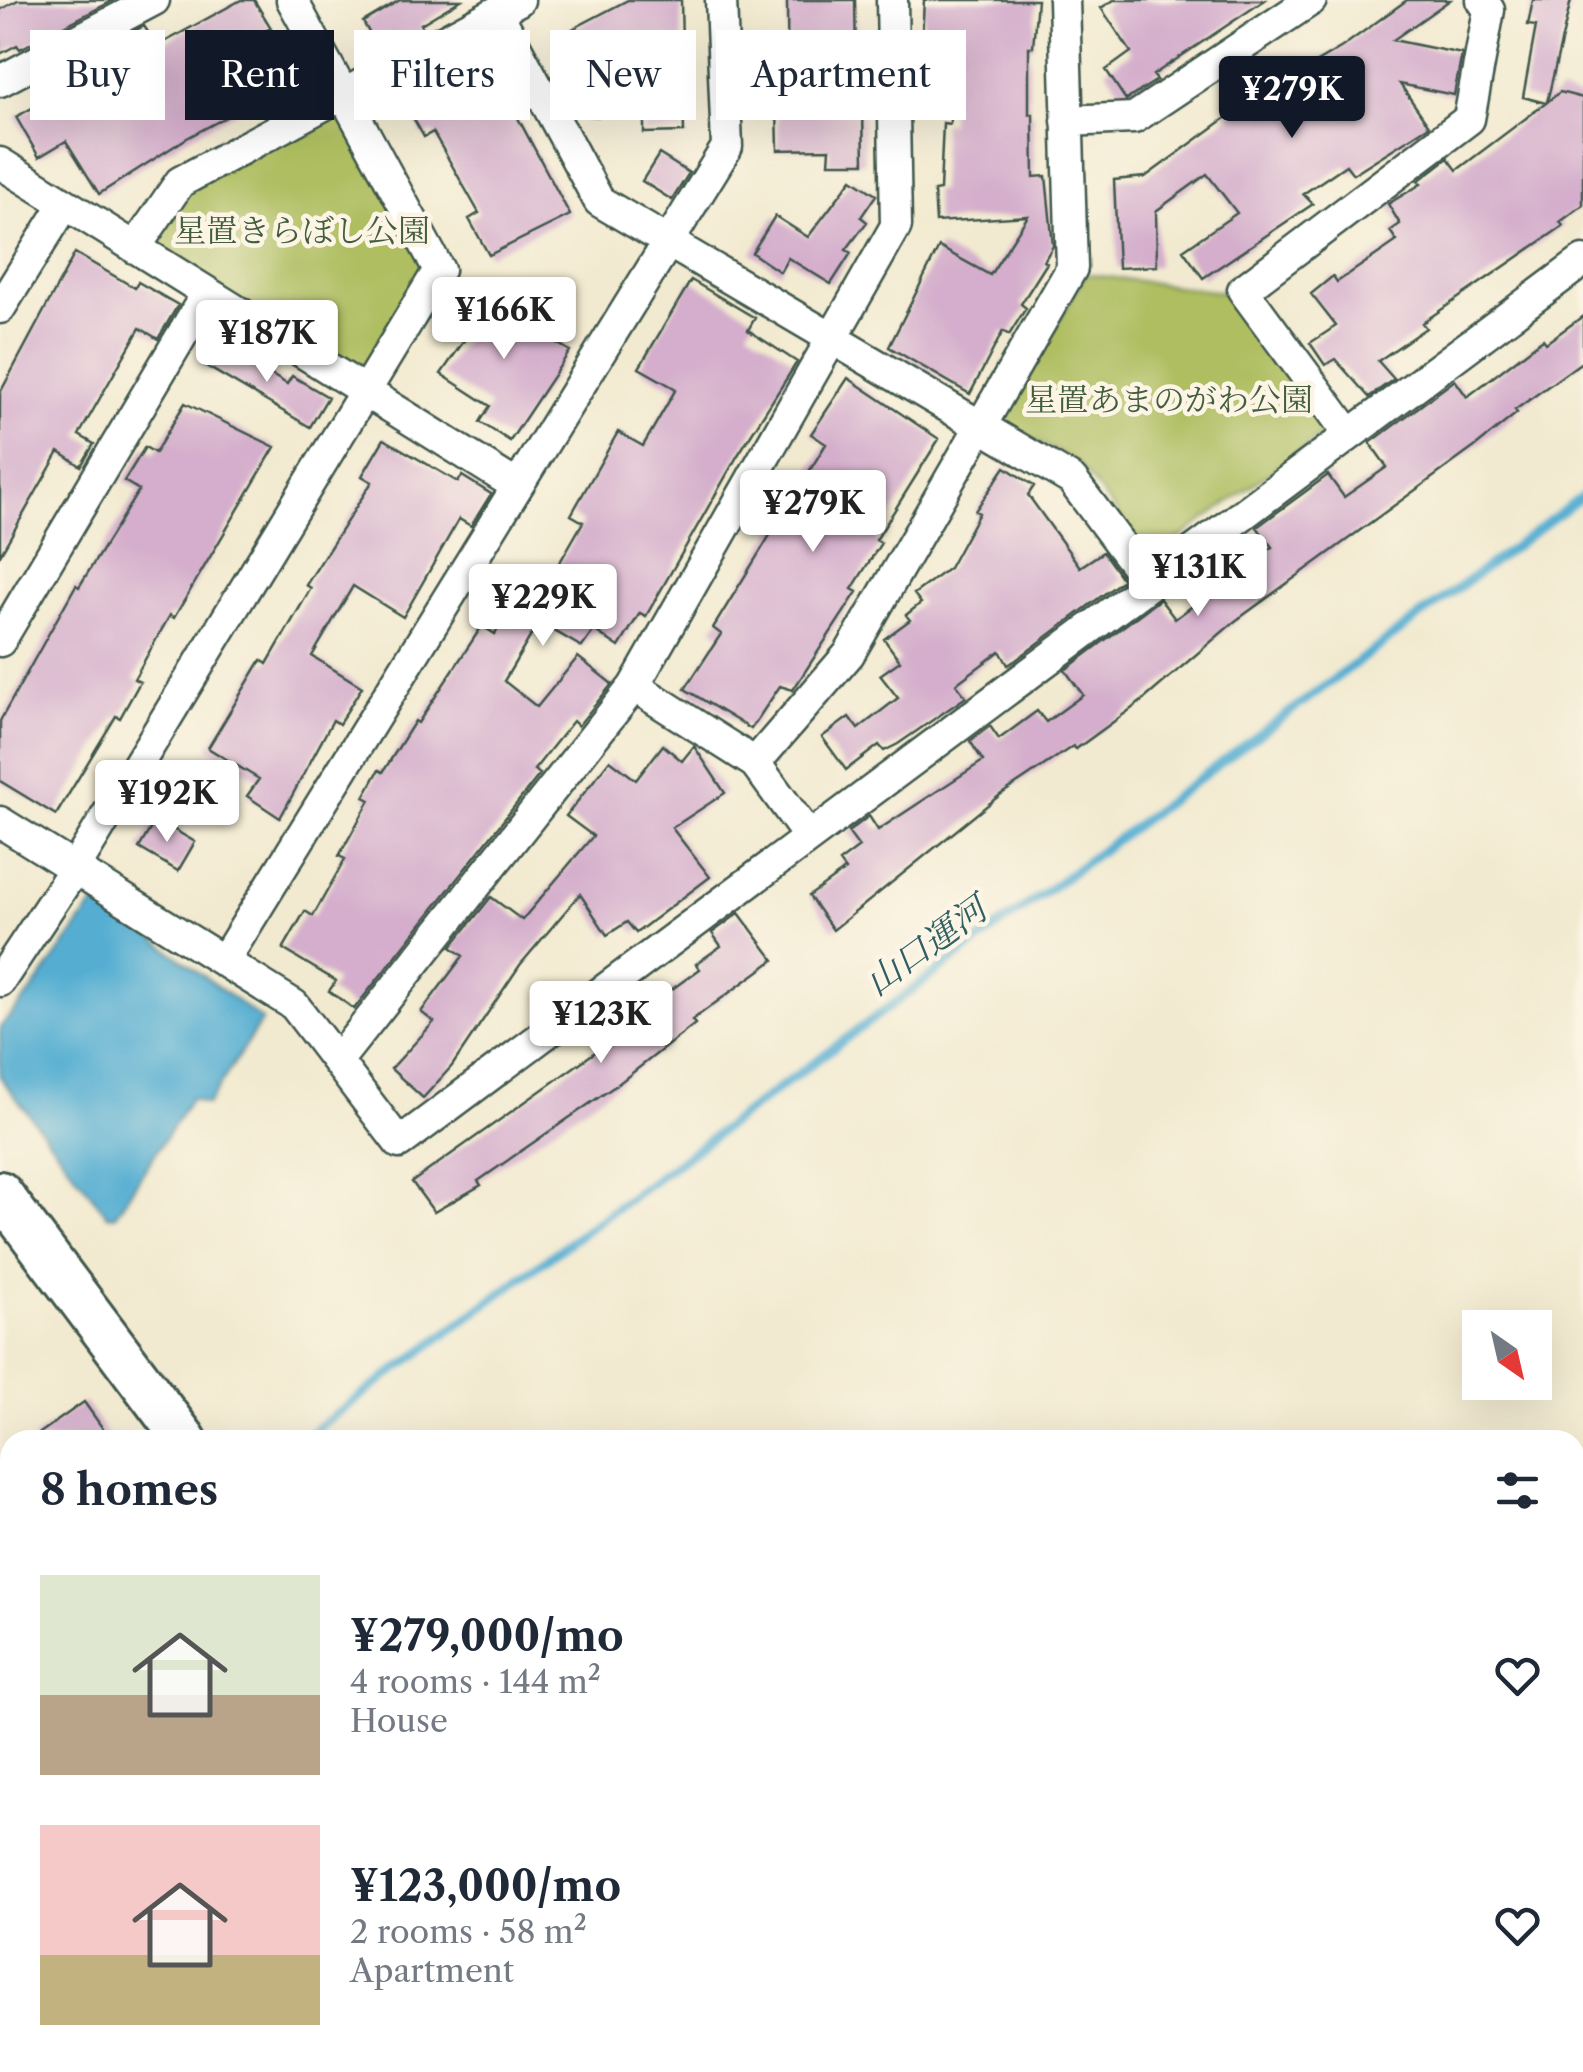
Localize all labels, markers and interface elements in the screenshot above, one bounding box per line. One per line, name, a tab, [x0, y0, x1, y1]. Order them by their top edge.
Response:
chip: Buy	[30, 30, 165, 120]
chip: Rent	[185, 30, 334, 120]
chip: Filters	[354, 30, 530, 120]
chip: New	[550, 30, 696, 120]
chip: Apartment	[716, 30, 966, 120]
pin: ¥279K	[1222, 56, 1362, 141]
text: ¥279K	[1241, 69, 1343, 108]
park label: 星置きらぼし公園	[174, 211, 430, 250]
pin: ¥166K	[434, 277, 574, 362]
text: ¥166K	[454, 290, 554, 329]
pin: ¥187K	[197, 300, 337, 385]
text: ¥187K	[218, 313, 316, 352]
park label: 星置あまのがわ公園	[1025, 380, 1313, 419]
pin: ¥279K	[743, 470, 883, 555]
text: ¥279K	[762, 483, 864, 522]
pin: ¥131K	[1128, 534, 1268, 619]
text: ¥131K	[1151, 547, 1245, 586]
pin: ¥229K	[473, 564, 613, 649]
text: ¥229K	[491, 577, 595, 616]
pin: ¥192K	[97, 760, 237, 845]
text: ¥192K	[117, 773, 217, 812]
water label: 山口運河	[856, 884, 1000, 1004]
pin: ¥123K	[531, 981, 671, 1066]
text: ¥123K	[552, 994, 650, 1033]
north arrow	[1462, 1310, 1552, 1400]
map controls	[1462, 1310, 1552, 1400]
icon: filters	[1490, 1463, 1545, 1518]
text: 8 homes	[40, 1464, 218, 1516]
text: ¥279,000/mo	[350, 1610, 624, 1662]
icon: home	[120, 1615, 240, 1735]
icon: heart	[1490, 1648, 1545, 1703]
text: 4 rooms · 144 m²	[350, 1662, 601, 1701]
text: House	[350, 1701, 448, 1740]
text: ¥123,000/mo	[350, 1860, 621, 1912]
icon: home	[120, 1865, 240, 1985]
icon: heart	[1490, 1898, 1545, 1953]
text: 2 rooms · 58 m²	[350, 1912, 587, 1951]
text: Apartment	[350, 1951, 514, 1990]

